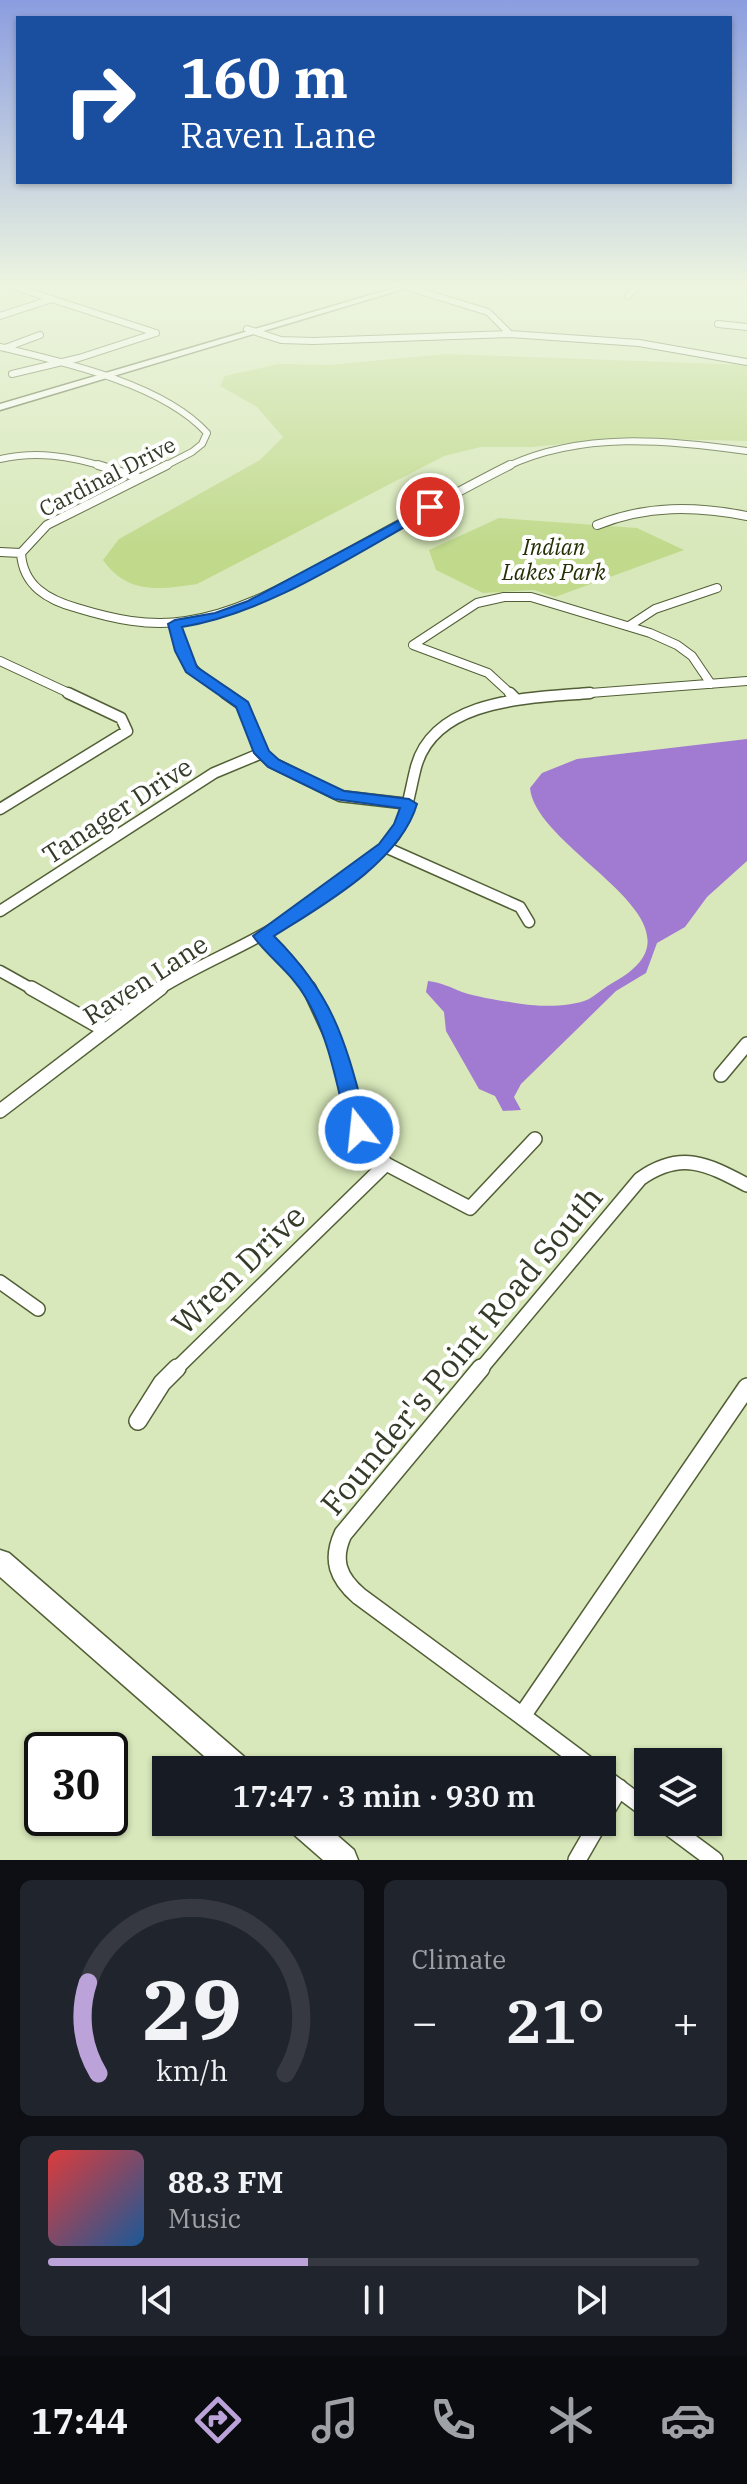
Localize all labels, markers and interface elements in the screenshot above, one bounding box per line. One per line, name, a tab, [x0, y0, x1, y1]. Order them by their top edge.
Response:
text: 160 m	[180, 41, 348, 113]
icon: right	[48, 48, 152, 152]
text: Raven Lane	[180, 111, 376, 158]
street label: Cardinal Drive	[34, 429, 180, 523]
pin	[396, 473, 464, 541]
icon: arrive	[408, 485, 452, 529]
park label: Indian Lakes Park	[501, 532, 606, 586]
street label: Tanager Drive	[36, 749, 198, 871]
street label: Raven Lane	[76, 926, 214, 1032]
position arrow	[317, 1088, 401, 1172]
street label: Founder's Point Road South	[311, 1177, 611, 1523]
street label: Wren Drive	[162, 1195, 314, 1343]
speed limit sign: 30	[24, 1732, 128, 1836]
map controls	[634, 1748, 722, 1836]
button: layers	[634, 1748, 722, 1836]
text: 17:47 · 3 min · 930 m	[233, 1776, 535, 1815]
text: Climate	[412, 1942, 506, 1976]
text: 29	[142, 1955, 242, 2063]
text: 21°	[505, 1981, 605, 2060]
text: −	[412, 1993, 438, 2050]
text: +	[673, 1993, 699, 2050]
text: km/h	[156, 2052, 228, 2089]
text: 88.3 FM	[168, 2162, 283, 2201]
text: Music	[168, 2201, 241, 2235]
icon: previous	[135, 2278, 179, 2322]
icon: pause	[352, 2278, 396, 2322]
icon: next	[569, 2278, 613, 2322]
icon: directions	[190, 2392, 246, 2448]
icon: music	[307, 2392, 363, 2448]
icon: phone	[425, 2392, 481, 2448]
icon: climate	[543, 2392, 599, 2448]
icon: car	[660, 2392, 716, 2448]
text: 17:44	[31, 2397, 128, 2444]

